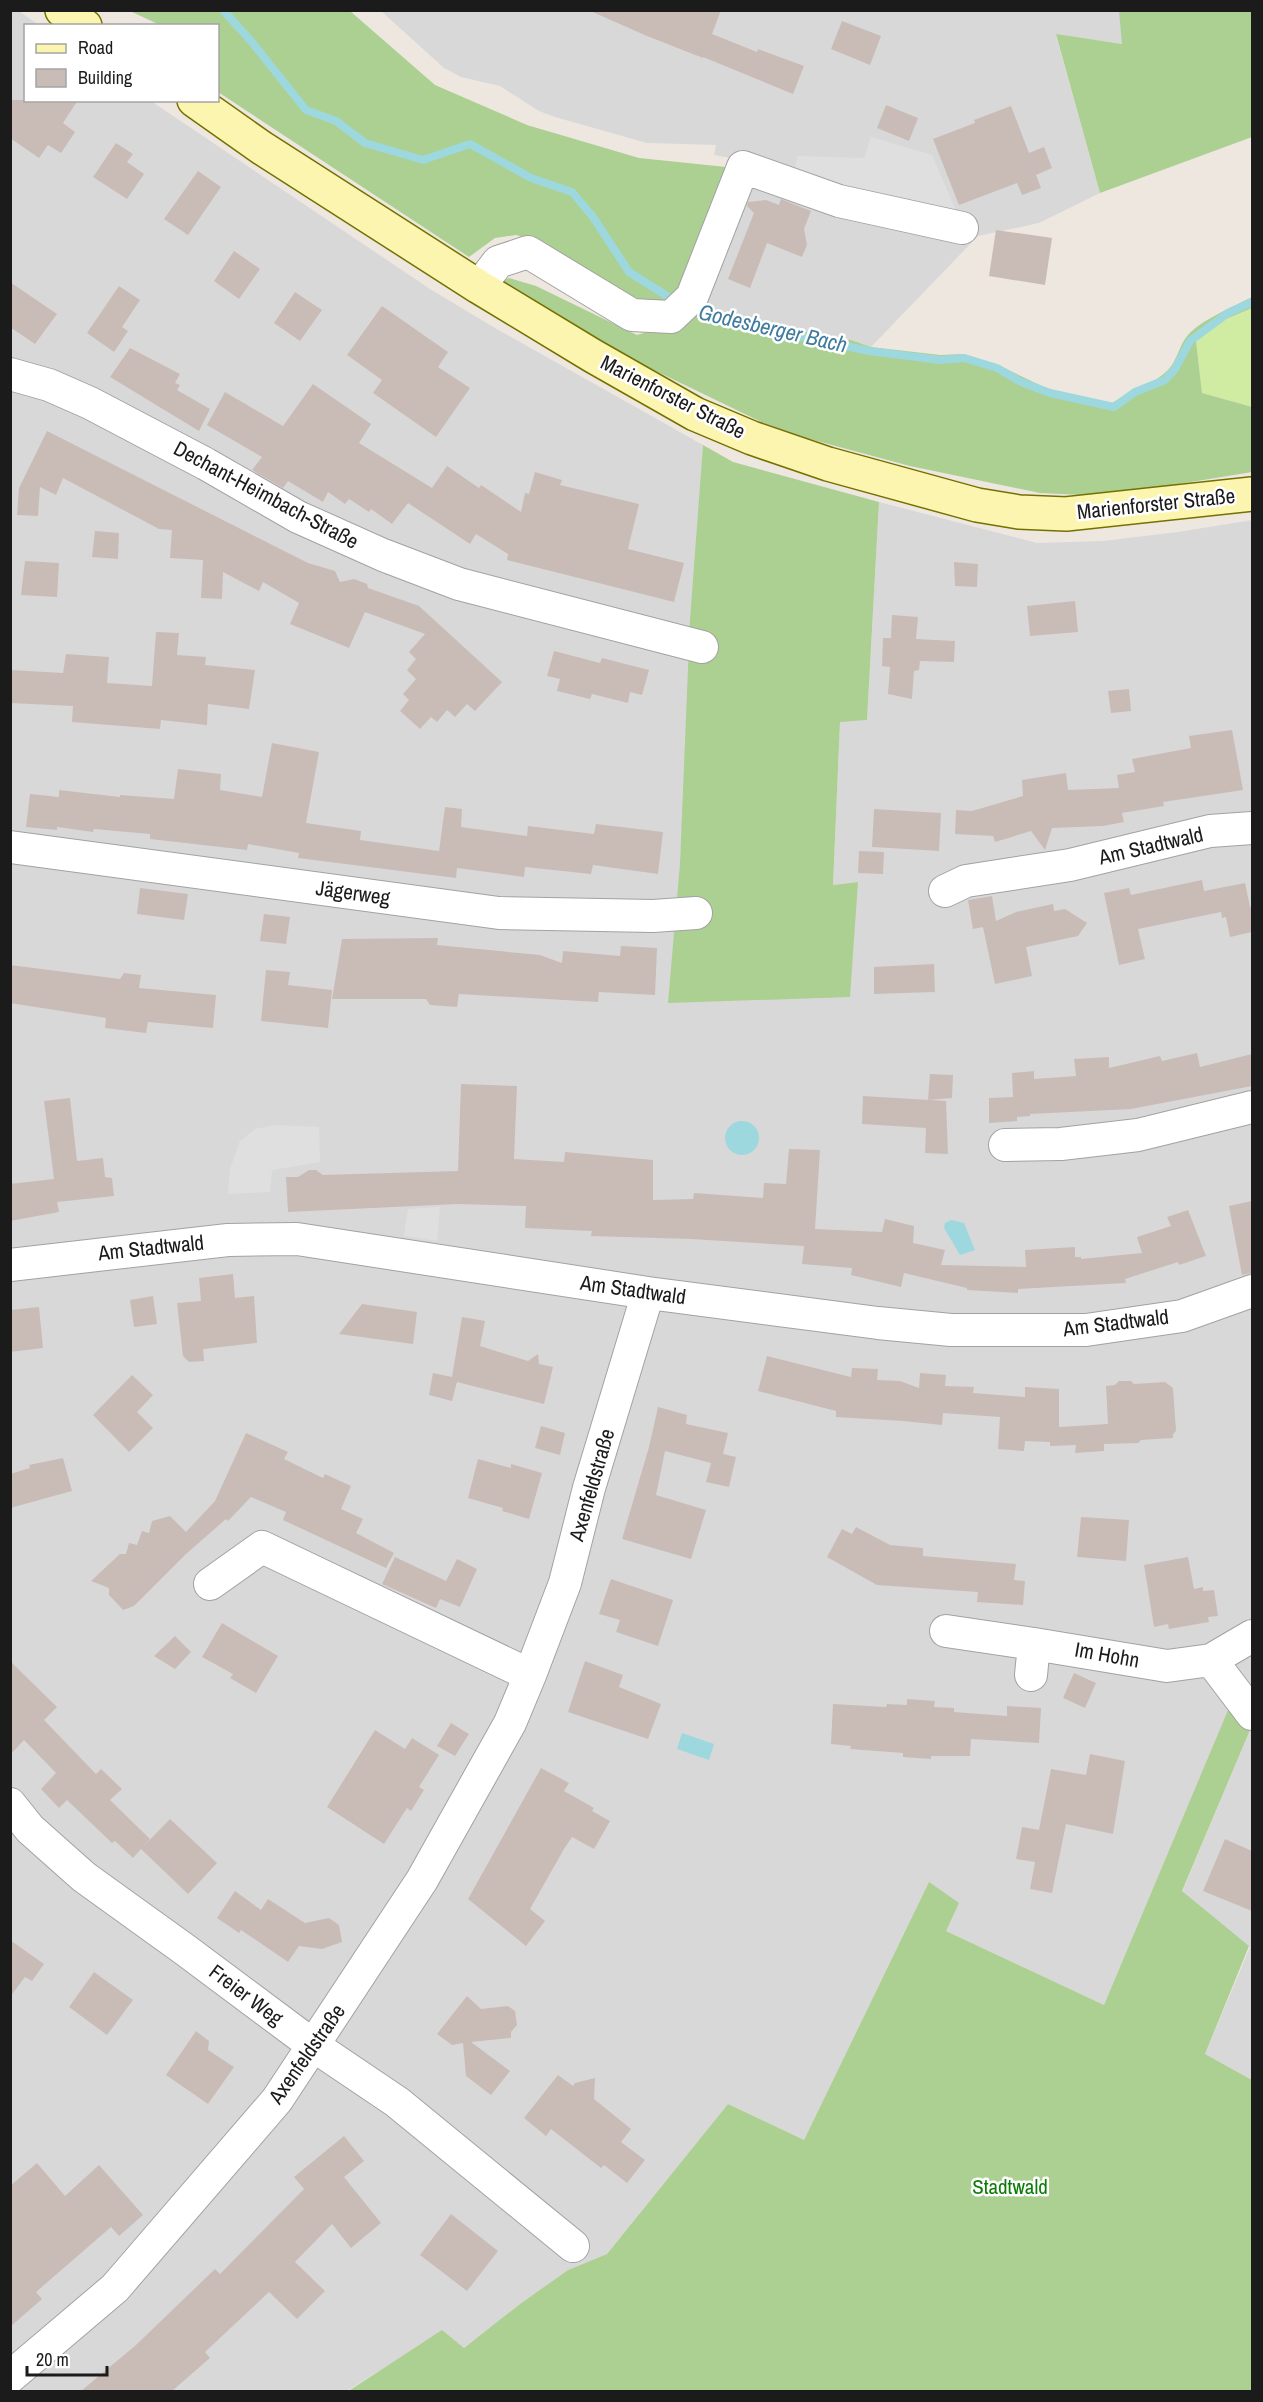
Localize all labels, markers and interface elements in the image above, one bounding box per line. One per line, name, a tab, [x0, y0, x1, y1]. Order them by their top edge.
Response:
legend	[24, 24, 219, 102]
text: Road	[78, 35, 113, 60]
text: Building	[78, 65, 133, 90]
water label: Godesberger Bach	[696, 296, 850, 360]
street label: Marienforster Straße	[596, 348, 751, 446]
street label: Dechant-Heimbach-Straße	[169, 433, 364, 556]
street label: Marienforster Straße	[1075, 481, 1236, 526]
street label: Am Stadtwald	[1095, 819, 1206, 872]
street label: Jägerweg	[314, 873, 392, 912]
street label: Am Stadtwald	[96, 1228, 205, 1268]
street label: Am Stadtwald	[577, 1268, 688, 1311]
street label: Am Stadtwald	[1060, 1302, 1170, 1343]
street label: Axenfeldstraße	[561, 1425, 621, 1545]
street label: Im Hohn	[1073, 1635, 1142, 1674]
street label: Freier Weg	[203, 1957, 290, 2032]
street label: Axenfeldstraße	[261, 1998, 352, 2110]
park label: Stadtwald	[972, 2172, 1048, 2201]
scale bar	[27, 2339, 106, 2377]
text: 20 m	[36, 2347, 69, 2372]

